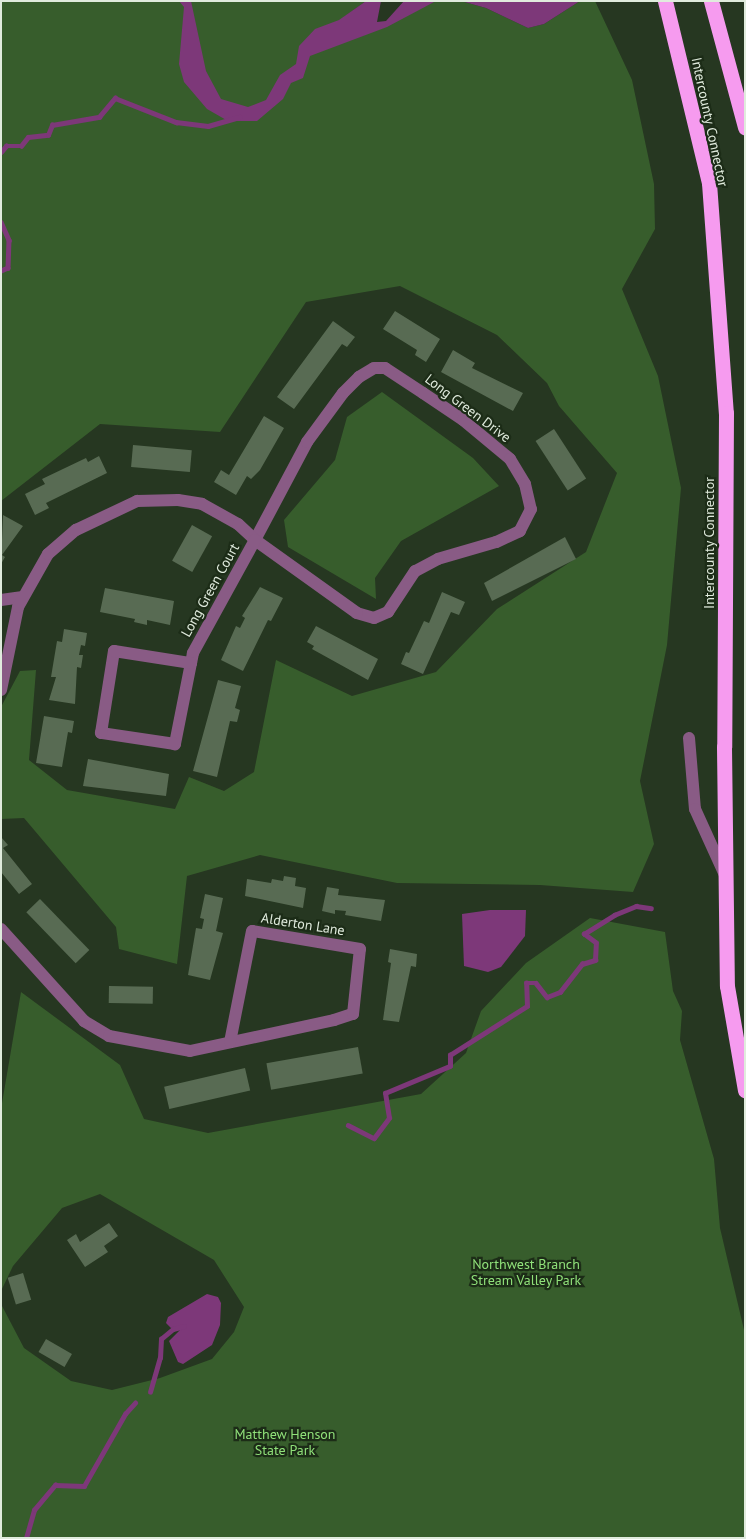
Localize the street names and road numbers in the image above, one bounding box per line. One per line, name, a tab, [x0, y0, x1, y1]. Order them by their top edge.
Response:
street label: Intercounty Connector	[688, 56, 732, 188]
street label: Long Green Drive	[422, 370, 514, 446]
street label: Intercounty Connector	[701, 477, 717, 609]
street label: Long Green Court	[177, 540, 243, 640]
street label: Alderton Lane	[260, 909, 346, 939]

